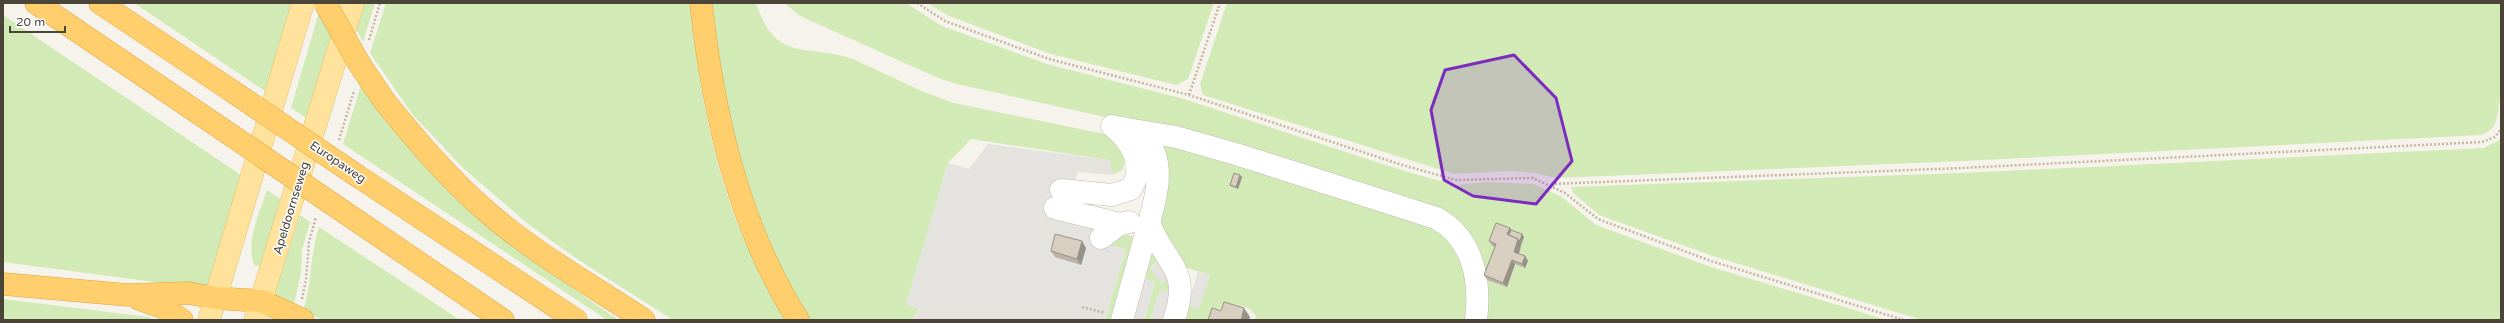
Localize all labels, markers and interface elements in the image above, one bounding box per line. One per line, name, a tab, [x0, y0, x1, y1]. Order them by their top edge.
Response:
scale bar	[10, 8, 65, 34]
text: 20 m	[16, 15, 45, 29]
street label: Europaweg	[307, 138, 369, 186]
street label: Apeldoornseweg	[270, 160, 312, 256]

